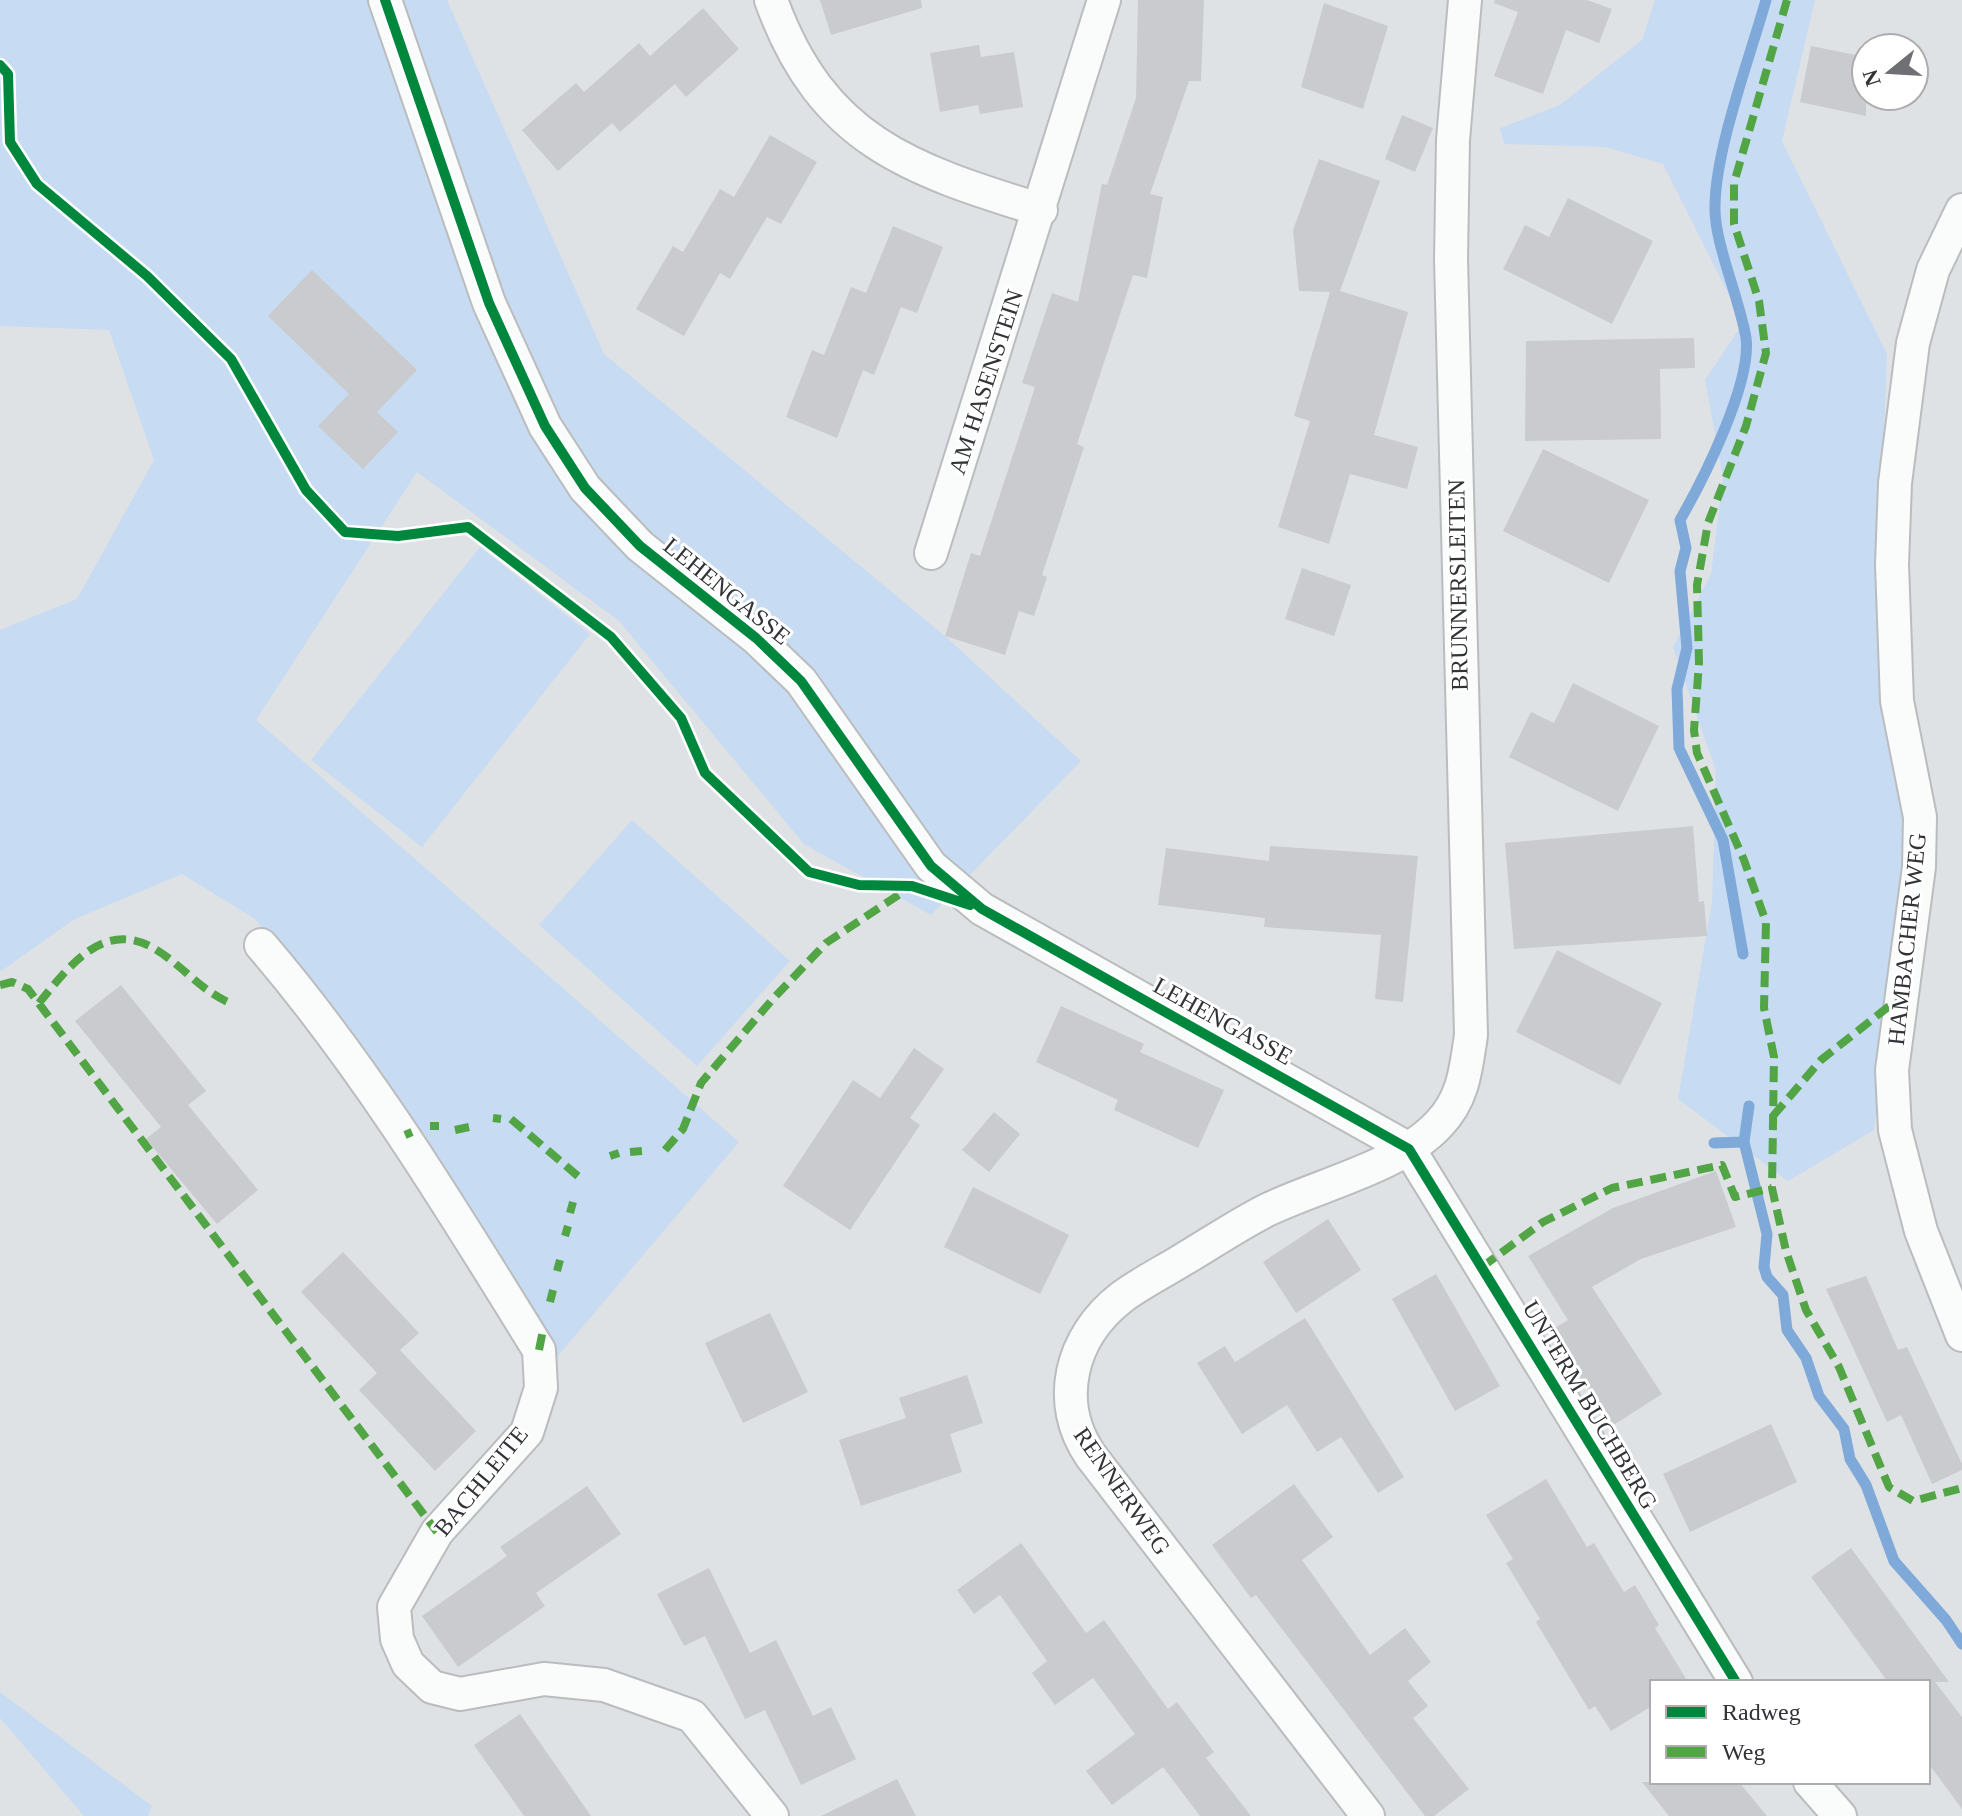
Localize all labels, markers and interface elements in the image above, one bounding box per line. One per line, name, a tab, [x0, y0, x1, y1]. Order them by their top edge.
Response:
north arrow	[1850, 32, 1930, 112]
text: N	[1857, 67, 1886, 89]
street label: AM HASENSTEIN	[944, 286, 1028, 478]
street label: BRUNNERSLEITEN	[1443, 479, 1473, 691]
street label: LEHENGASSE	[659, 532, 795, 650]
street label: HAMBACHER WEG	[1883, 831, 1931, 1047]
street label: LEHENGASSE	[1149, 972, 1297, 1070]
street label: UNTERM BUCHBERG	[1518, 1296, 1662, 1514]
street label: BACHLEITE	[429, 1421, 533, 1541]
street label: RENNERWEG	[1069, 1422, 1175, 1560]
legend	[1650, 1680, 1930, 1784]
text: Radweg	[1722, 1699, 1801, 1725]
text: Weg	[1722, 1739, 1765, 1765]

